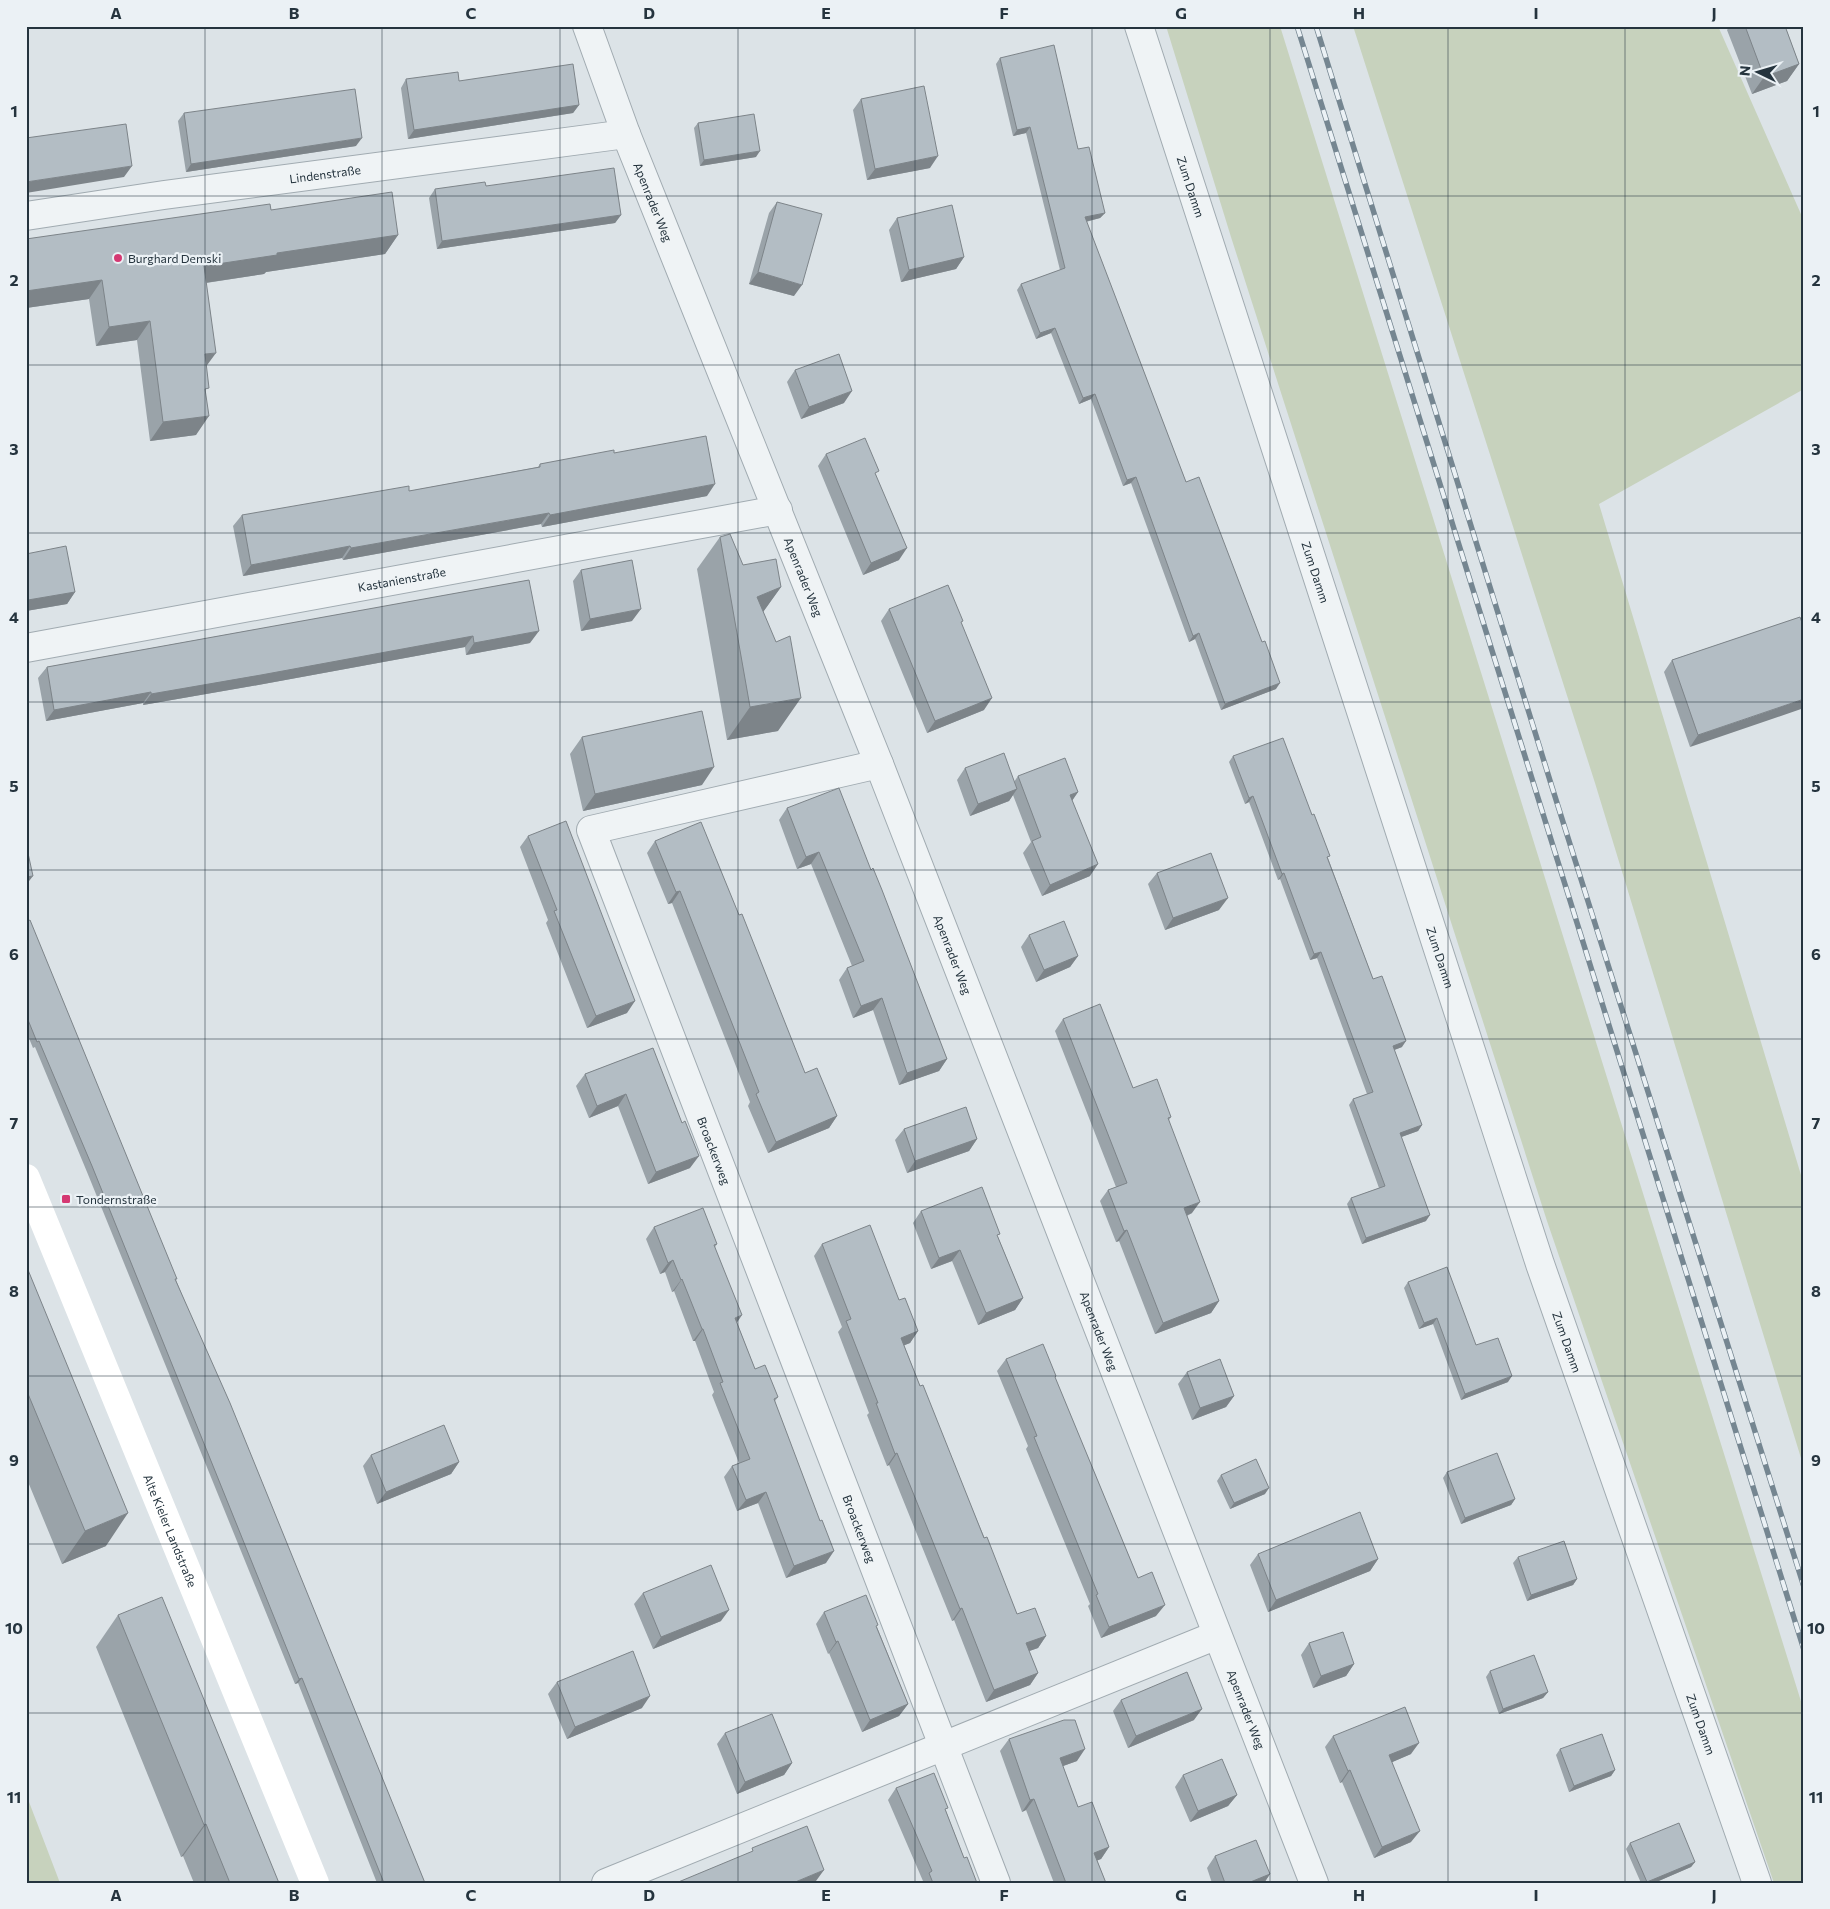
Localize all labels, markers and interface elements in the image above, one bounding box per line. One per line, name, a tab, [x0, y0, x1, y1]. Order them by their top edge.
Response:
text: A	[110, 3, 122, 22]
text: B	[289, 3, 300, 22]
text: C	[466, 3, 477, 22]
text: D	[643, 3, 655, 22]
text: E	[821, 3, 831, 22]
text: F	[999, 3, 1009, 22]
text: G	[1175, 3, 1187, 22]
text: H	[1353, 3, 1365, 22]
text: I	[1533, 3, 1539, 22]
text: J	[1711, 3, 1717, 22]
north arrow	[1732, 48, 1782, 98]
text: N	[1736, 65, 1753, 77]
text: 1	[10, 101, 18, 120]
text: 1	[1812, 101, 1820, 120]
street label: Zum Damm	[1175, 154, 1208, 219]
street label: Apenrader Weg	[631, 160, 676, 244]
street label: Lindenstraße	[288, 162, 362, 185]
place label: Burghard Demski	[128, 251, 221, 265]
marker: Burghard Demski	[112, 252, 124, 264]
text: 2	[9, 270, 19, 289]
text: 2	[1811, 270, 1821, 289]
text: 3	[9, 439, 19, 458]
text: 3	[1811, 439, 1821, 458]
street label: Apenrader Weg	[782, 535, 826, 619]
street label: Zum Damm	[1299, 540, 1332, 605]
street label: Kastanienstraße	[357, 564, 447, 594]
text: 4	[9, 607, 19, 626]
text: 4	[1811, 607, 1821, 626]
text: 5	[9, 776, 19, 795]
text: 5	[1811, 776, 1821, 795]
street label: Apenrader Weg	[931, 913, 975, 997]
street label: Zum Damm	[1424, 925, 1457, 990]
text: 6	[9, 944, 19, 963]
text: 6	[1811, 944, 1821, 963]
text: 7	[10, 1113, 19, 1132]
text: 7	[1812, 1113, 1821, 1132]
street label: Broackerweg	[695, 1115, 734, 1187]
place label: Tondernstraße	[76, 1192, 157, 1206]
marker: Tondernstraße	[60, 1193, 72, 1205]
text: 8	[9, 1281, 19, 1300]
text: 8	[1811, 1281, 1821, 1300]
street label: Apenrader Weg	[1078, 1289, 1121, 1373]
street label: Zum Damm	[1550, 1310, 1584, 1374]
text: 9	[9, 1450, 19, 1469]
text: 9	[1811, 1450, 1821, 1469]
street label: Alte Kieler Landstraße	[141, 1472, 200, 1589]
street label: Broackerweg	[840, 1493, 879, 1565]
text: 10	[5, 1618, 23, 1637]
text: 10	[1807, 1618, 1825, 1637]
street label: Apenrader Weg	[1225, 1668, 1268, 1752]
street label: Zum Damm	[1684, 1692, 1718, 1757]
text: 11	[7, 1787, 21, 1806]
text: 11	[1809, 1787, 1823, 1806]
text: A	[110, 1885, 122, 1904]
text: B	[289, 1885, 300, 1904]
text: C	[466, 1885, 477, 1904]
text: D	[643, 1885, 655, 1904]
text: E	[821, 1885, 831, 1904]
text: F	[999, 1885, 1009, 1904]
text: G	[1175, 1885, 1187, 1904]
text: H	[1353, 1885, 1365, 1904]
text: I	[1533, 1885, 1539, 1904]
text: J	[1711, 1885, 1717, 1904]

